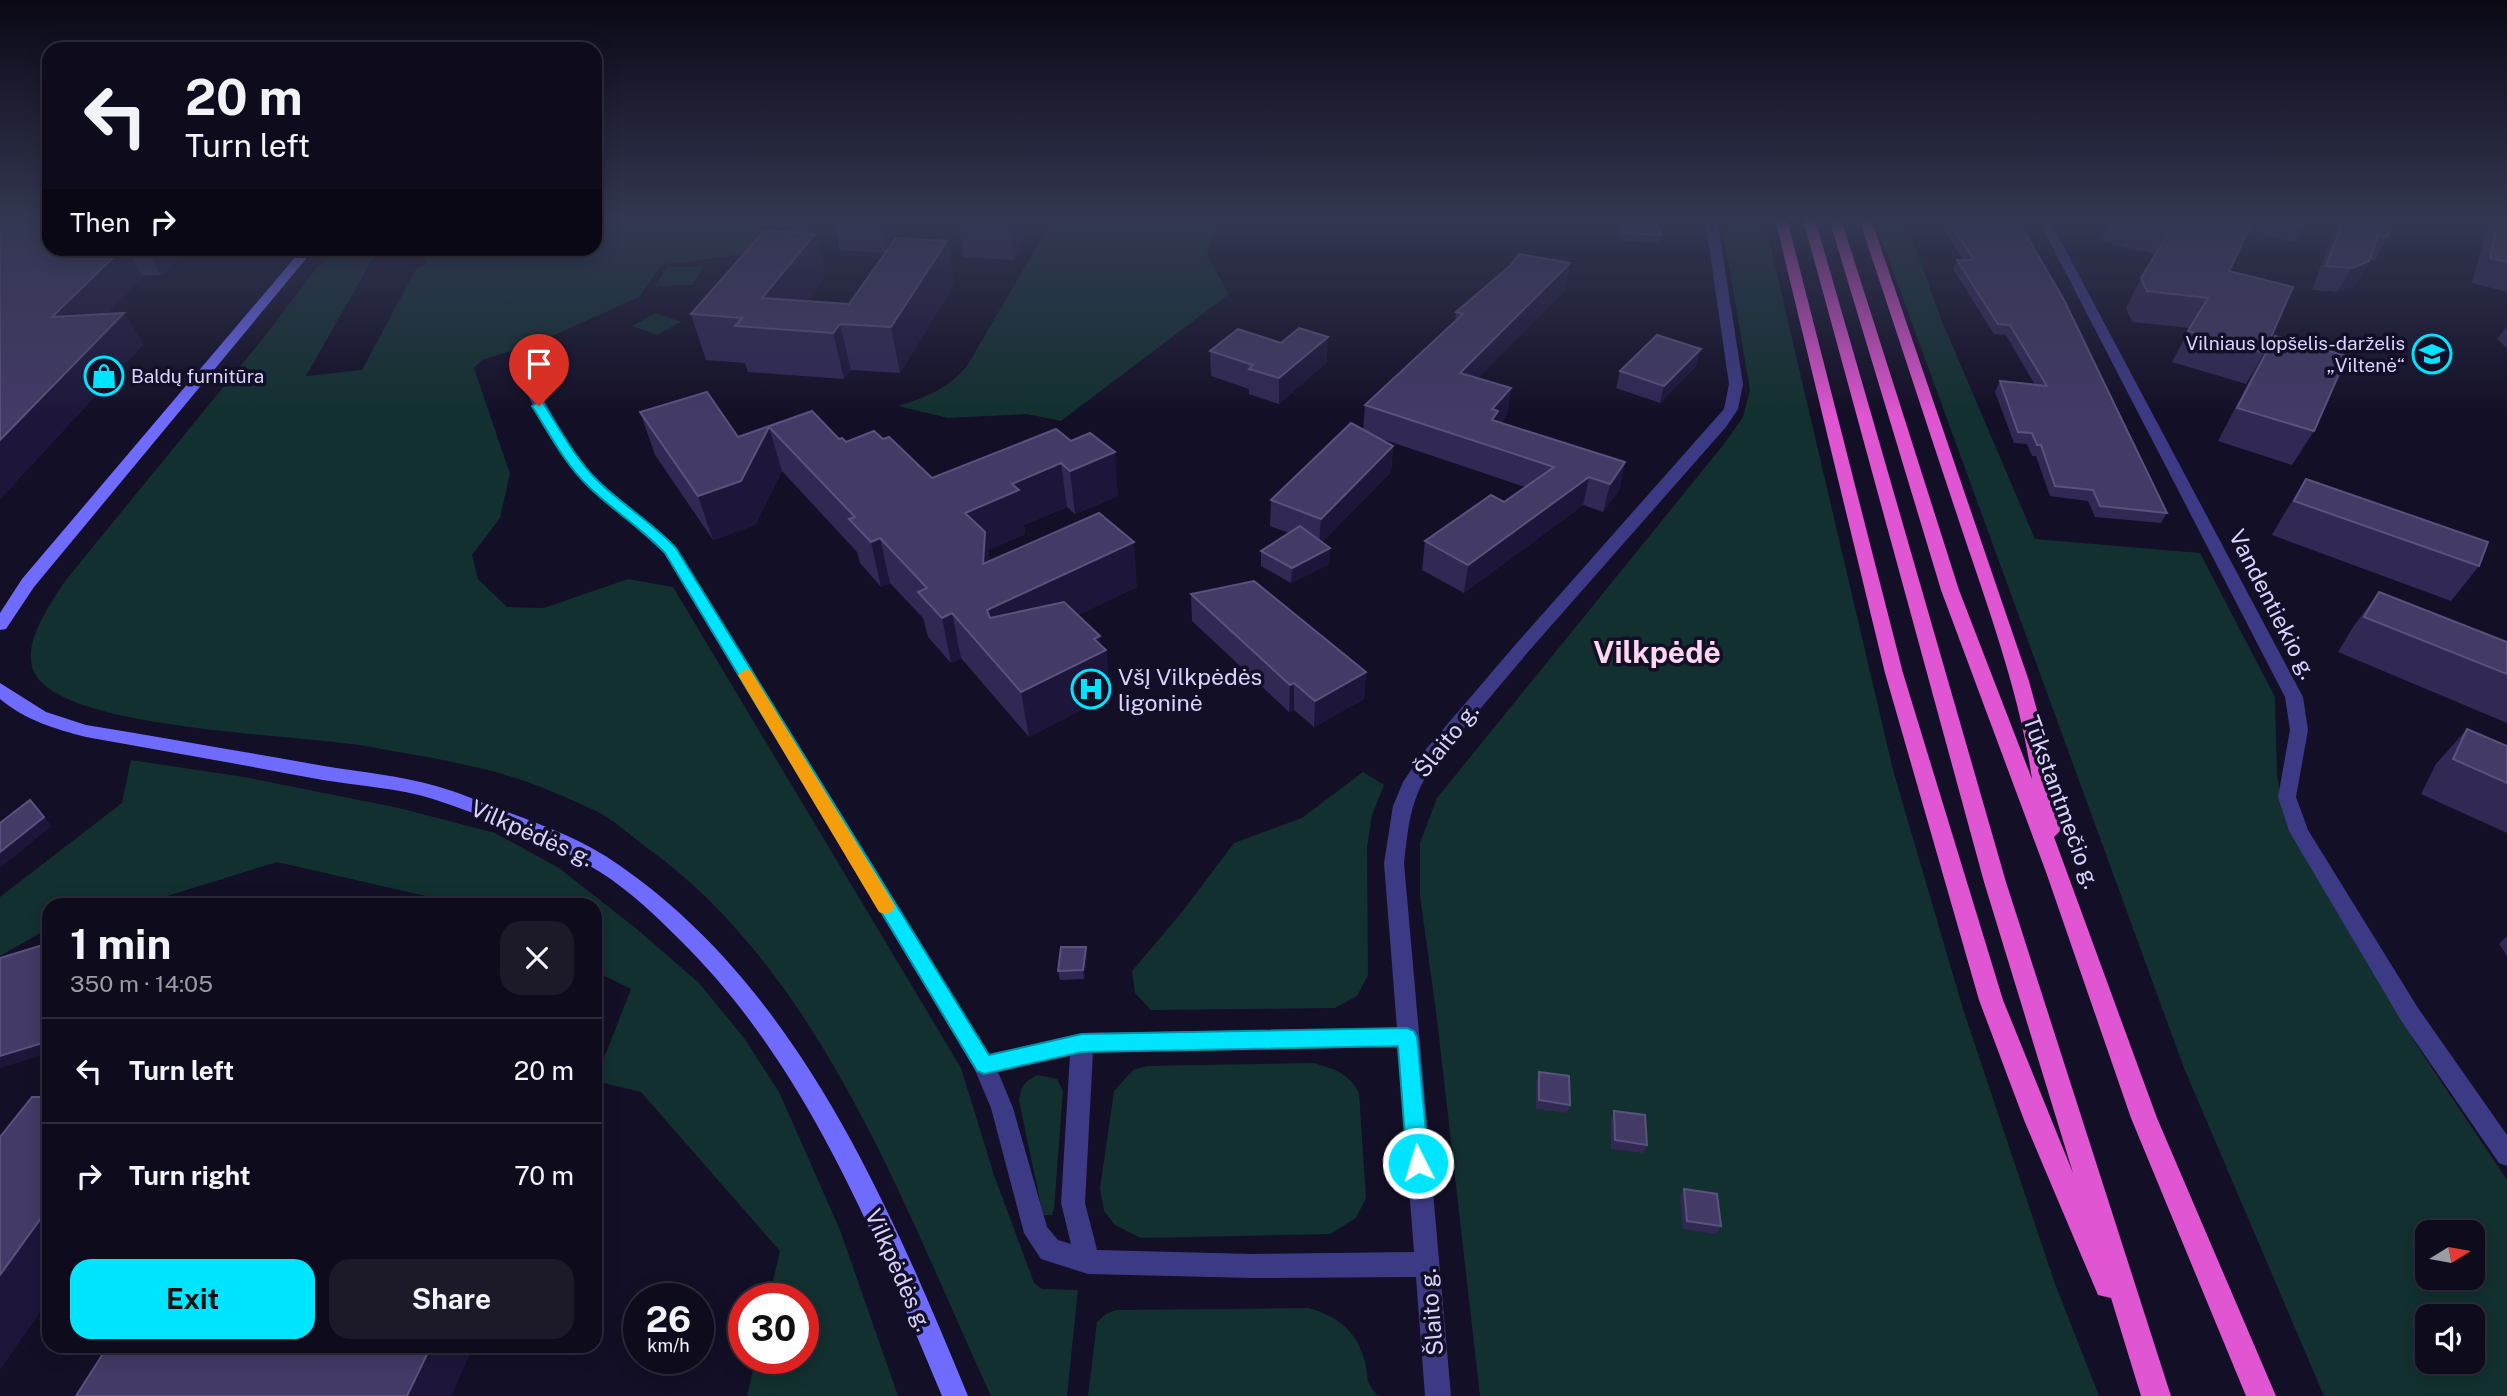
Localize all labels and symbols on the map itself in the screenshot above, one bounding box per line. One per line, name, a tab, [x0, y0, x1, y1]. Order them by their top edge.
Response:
place label: Vilniaus lopšelis-darželis „Viltenė“	[2186, 332, 2405, 376]
school or university icon: Vilniaus lopšelis-darželis „Viltenė“	[2411, 333, 2453, 375]
pin	[509, 334, 569, 406]
shop icon: Baldų furnitūra	[83, 355, 125, 397]
place label: Baldų furnitūra	[131, 365, 264, 387]
street label: Vandentiekio g.	[2224, 525, 2322, 683]
district label: Vilkpėdė	[1593, 634, 1721, 670]
place label: VšĮ Vilkpėdės ligoninė	[1118, 663, 1262, 716]
hospital icon: VšĮ Vilkpėdės ligoninė	[1070, 668, 1112, 710]
street label: Šlaito g.	[1408, 698, 1484, 782]
street label: Tūkstantmečio g.	[2018, 712, 2106, 892]
street label: Vilkpėdės g.	[467, 794, 597, 872]
position arrow	[1381, 1126, 1455, 1200]
street label: Vilkpėdės g.	[860, 1205, 938, 1335]
north arrow	[2415, 1220, 2485, 1290]
street label: Šlaito g.	[1414, 1267, 1448, 1357]
speed limit sign: 30	[728, 1283, 819, 1374]

